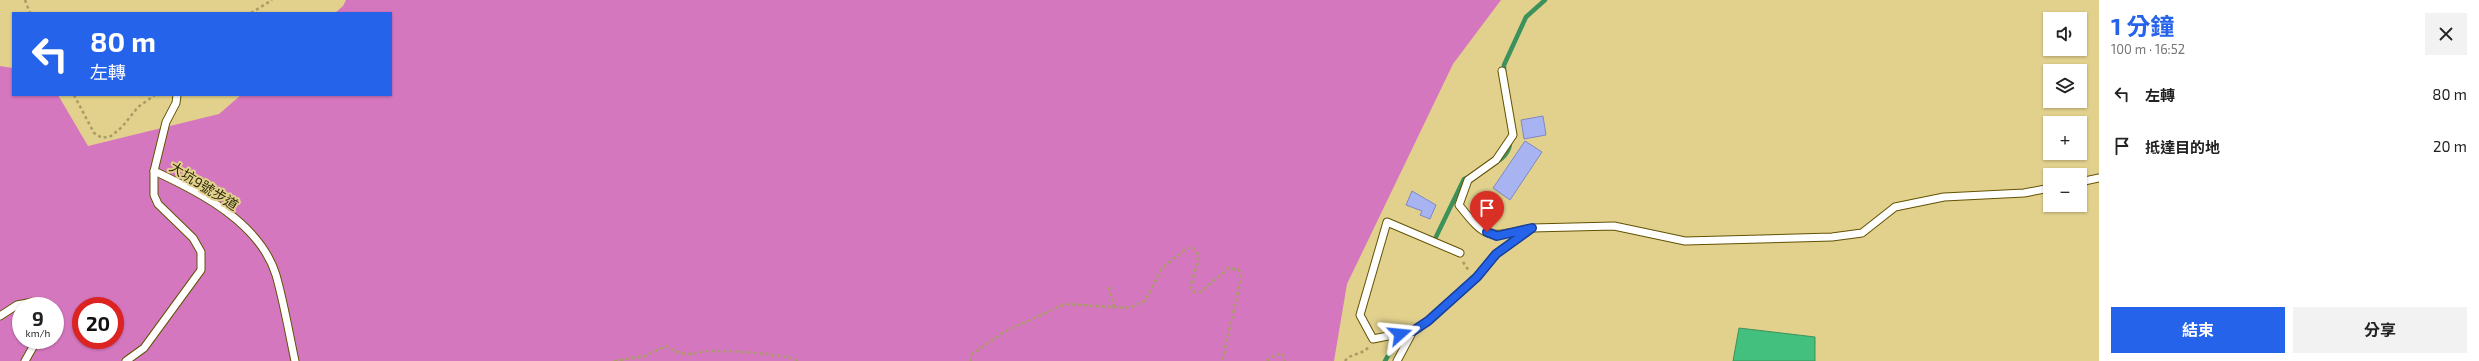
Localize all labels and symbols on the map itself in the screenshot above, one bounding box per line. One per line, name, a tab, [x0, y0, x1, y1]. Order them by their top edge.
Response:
street label: 大坑9號步道	[167, 158, 242, 213]
pin	[1470, 191, 1504, 232]
speed limit sign: 20	[72, 297, 124, 349]
position arrow	[1379, 313, 1421, 355]

